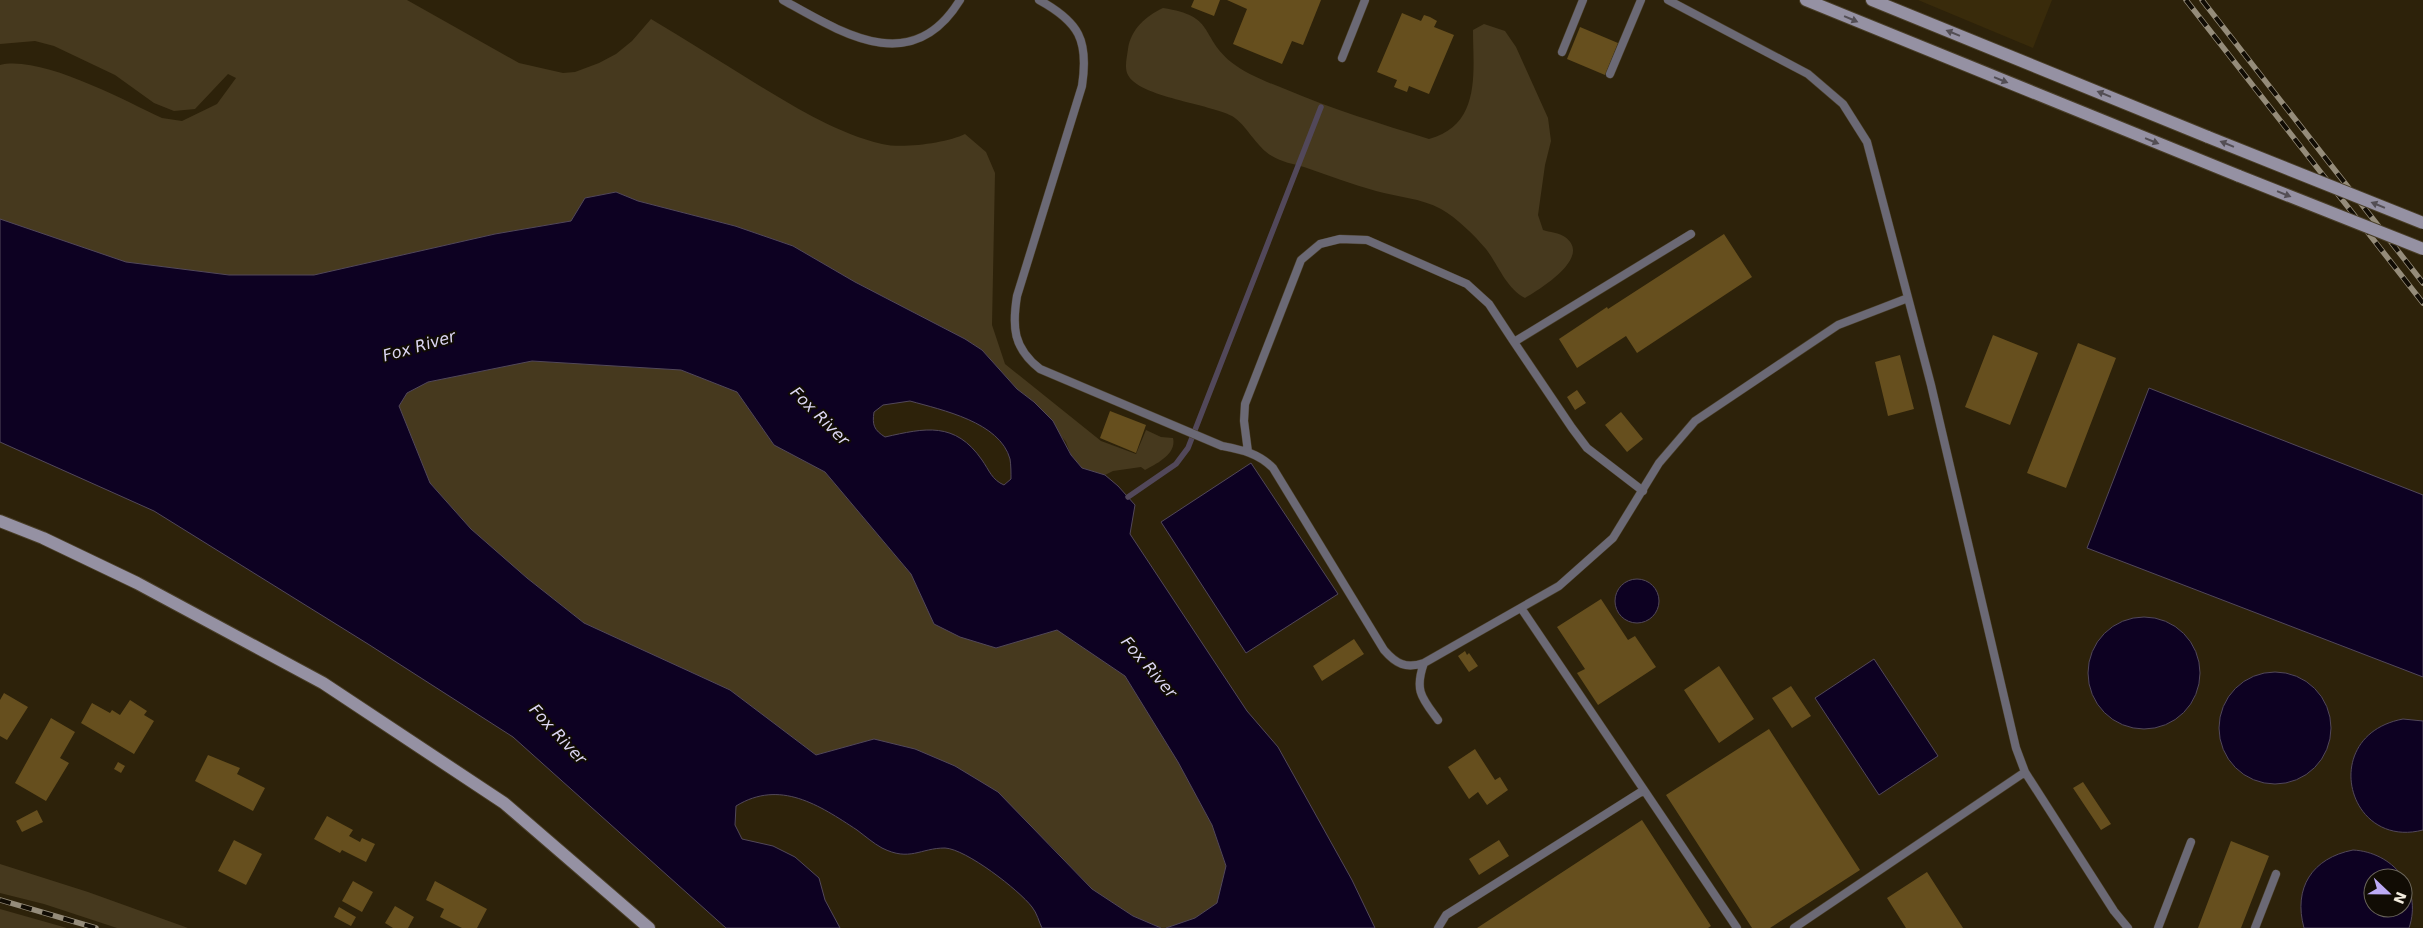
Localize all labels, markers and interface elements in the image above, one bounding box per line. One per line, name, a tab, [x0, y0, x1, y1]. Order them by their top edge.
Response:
one-way arrow	[1844, 15, 1859, 23]
one-way arrow	[1946, 29, 1960, 37]
one-way arrow	[1994, 77, 2009, 84]
one-way arrow	[2096, 90, 2111, 98]
one-way arrow	[2145, 137, 2160, 145]
one-way arrow	[2219, 140, 2234, 148]
one-way arrow	[2277, 190, 2291, 198]
one-way arrow	[2370, 201, 2385, 209]
water label: Fox River	[380, 326, 459, 365]
water label: Fox River	[787, 383, 854, 450]
water label: Fox River	[1117, 632, 1182, 703]
water label: Fox River	[525, 700, 591, 769]
north arrow	[2363, 868, 2413, 918]
text: N	[2390, 889, 2410, 906]

